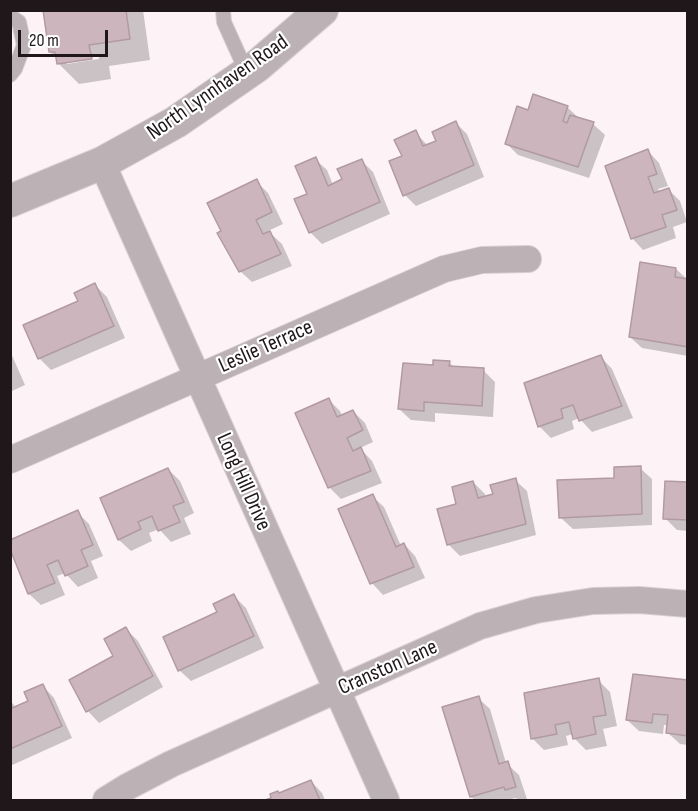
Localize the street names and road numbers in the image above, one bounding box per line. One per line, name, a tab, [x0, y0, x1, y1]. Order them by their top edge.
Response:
street label: North Lynnhaven Road	[142, 30, 294, 146]
street label: Leslie Terrace	[215, 315, 317, 379]
street label: Long Hill Drive	[210, 429, 276, 535]
street label: Cranston Lane	[334, 634, 442, 702]

